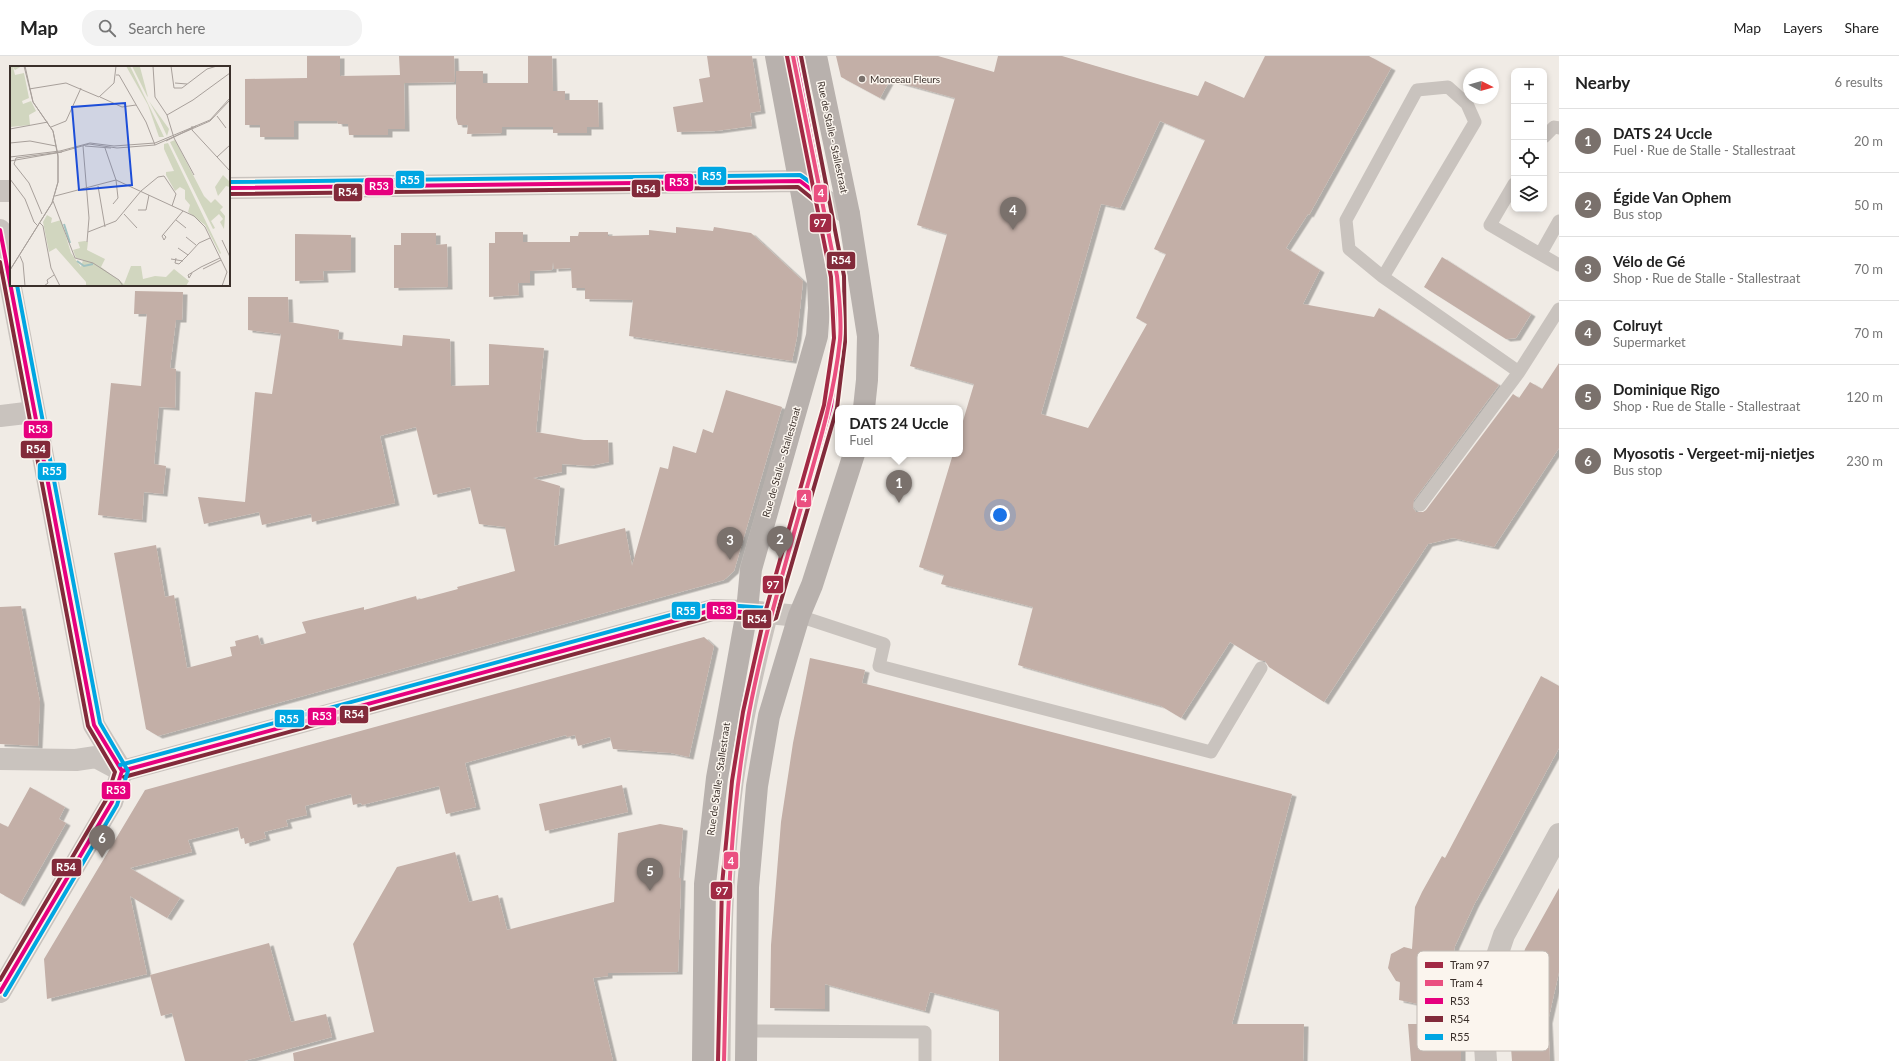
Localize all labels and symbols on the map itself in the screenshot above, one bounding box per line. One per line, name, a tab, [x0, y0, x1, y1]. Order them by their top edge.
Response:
inset map	[10, 66, 230, 286]
north arrow	[1463, 68, 1499, 104]
place label: Monceau Fleurs	[870, 73, 940, 85]
marker: Monceau Fleurs	[857, 74, 867, 84]
street label: Rue de Stalle - Stallestraat	[815, 80, 851, 195]
line badge: R55	[697, 166, 727, 186]
text: R55	[702, 169, 722, 182]
line badge: R55	[395, 170, 425, 189]
text: R55	[400, 173, 420, 186]
line badge: R53	[664, 173, 694, 192]
text: R53	[669, 175, 689, 188]
line badge: R53	[364, 177, 394, 196]
text: R53	[369, 179, 389, 192]
line badge: R54	[631, 179, 661, 198]
text: R54	[636, 182, 657, 195]
line badge: R54	[333, 183, 363, 202]
line badge: 4	[813, 184, 828, 203]
text: R54	[338, 185, 359, 198]
text: 4	[818, 186, 825, 199]
pin: 4	[1000, 197, 1026, 230]
line badge: 97	[809, 213, 832, 233]
text: 97	[814, 216, 826, 229]
line badge: R54	[826, 251, 856, 270]
text: R54	[831, 253, 852, 266]
street label: Rue de Stalle - Stallestraat	[759, 405, 803, 519]
line badge: R53	[23, 420, 53, 439]
text: R53	[28, 422, 48, 435]
line badge: R54	[20, 440, 51, 459]
text: R54	[26, 442, 47, 455]
line badge: R55	[37, 462, 67, 481]
text: R55	[42, 464, 62, 477]
pin: 1	[886, 470, 912, 503]
line badge: 4	[796, 489, 812, 508]
text: 4	[801, 491, 808, 504]
your location	[990, 505, 1010, 525]
pin: 2	[767, 526, 793, 559]
pin: 3	[717, 527, 743, 560]
line badge: 97	[762, 575, 784, 594]
text: 97	[767, 578, 779, 591]
line badge: R55	[671, 601, 701, 620]
line badge: R53	[706, 601, 737, 620]
text: R53	[712, 603, 732, 616]
text: R55	[676, 604, 696, 617]
line badge: R54	[742, 609, 772, 629]
text: R54	[747, 612, 768, 625]
line badge: R54	[339, 705, 369, 724]
line badge: R53	[307, 707, 337, 726]
text: R54	[344, 707, 365, 720]
line badge: R55	[274, 709, 305, 728]
text: R53	[312, 709, 332, 722]
text: R55	[279, 712, 299, 725]
street label: Rue de Stalle - Stallestraat	[704, 721, 732, 836]
line badge: R53	[101, 781, 131, 800]
text: R53	[106, 783, 126, 796]
pin: 6	[89, 825, 115, 858]
line badge: 4	[723, 851, 739, 870]
text: 4	[728, 854, 735, 867]
line badge: R54	[51, 858, 82, 877]
pin: 5	[637, 858, 663, 891]
text: R54	[56, 860, 77, 873]
line badge: 97	[710, 881, 733, 900]
text: 97	[716, 884, 728, 897]
legend	[1417, 951, 1549, 1051]
text: Tram 97	[1450, 958, 1489, 971]
text: Tram 4	[1450, 976, 1484, 989]
text: R53	[1450, 994, 1470, 1007]
text: R54	[1450, 1012, 1470, 1025]
text: R55	[1450, 1030, 1470, 1043]

